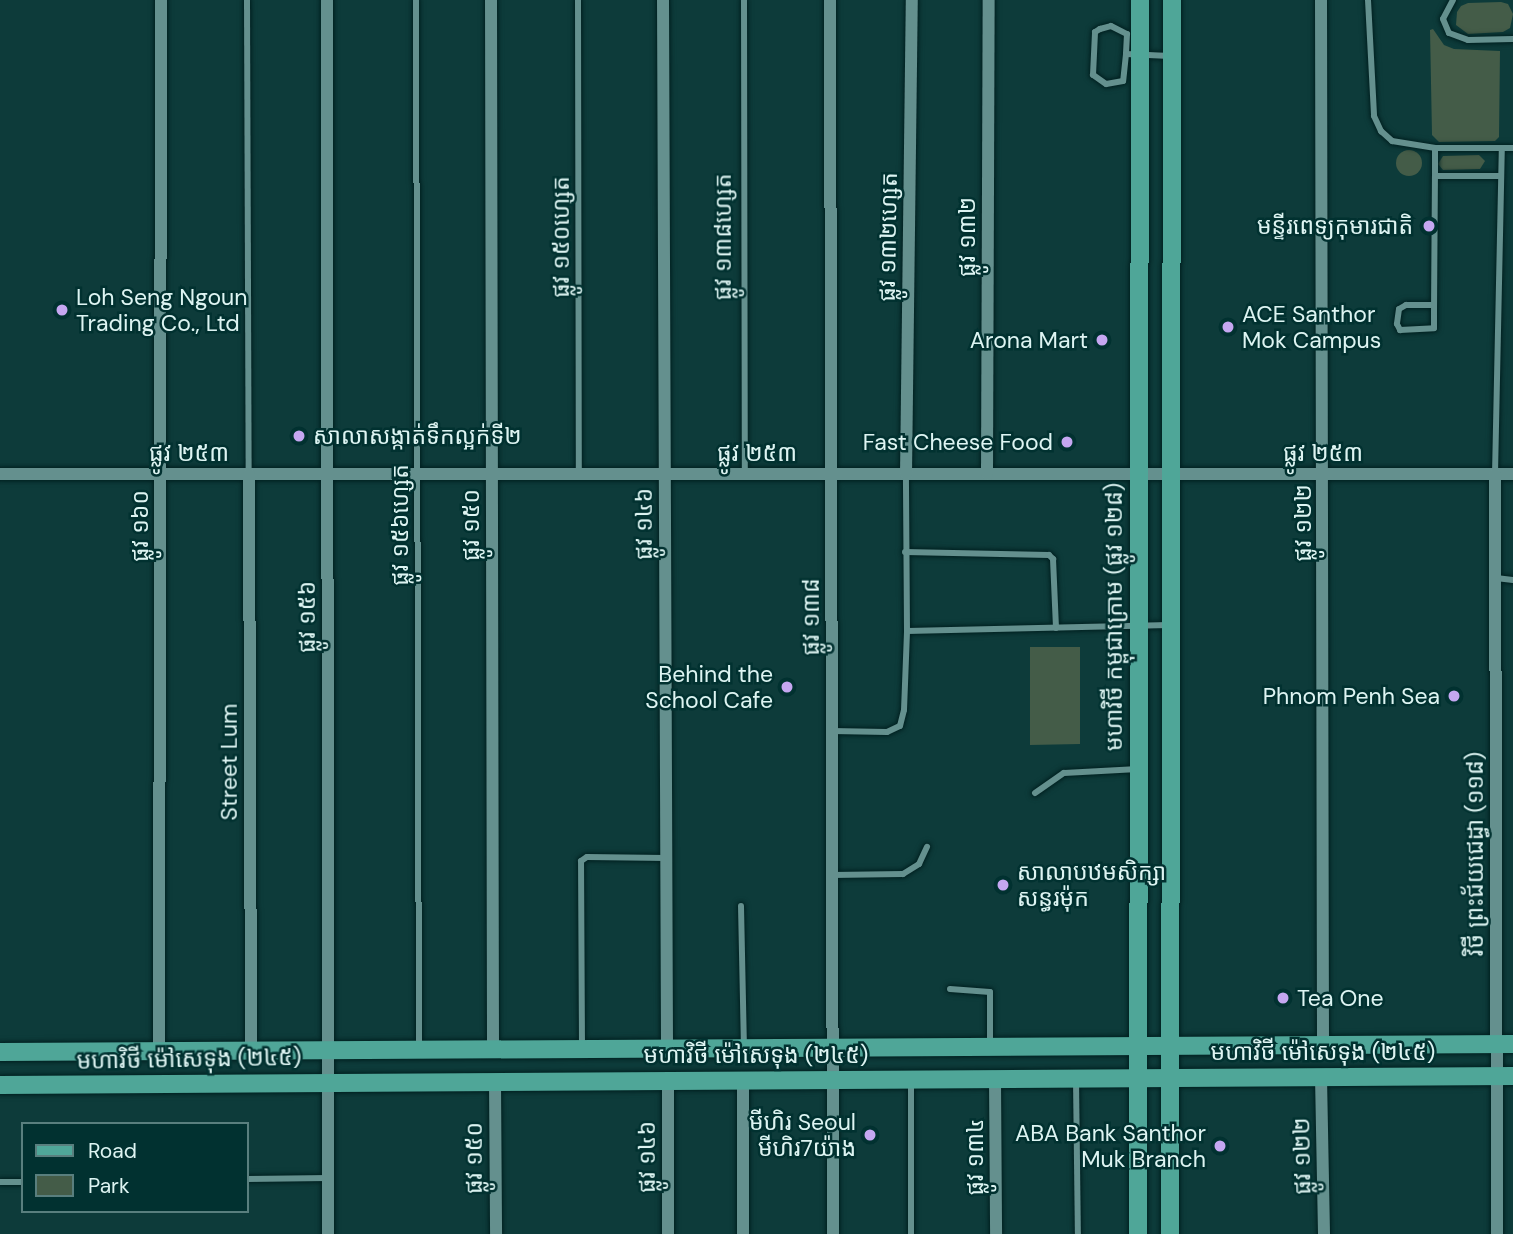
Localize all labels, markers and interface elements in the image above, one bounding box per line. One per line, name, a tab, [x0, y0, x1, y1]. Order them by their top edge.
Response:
street label: ផ្លូវ ១៣២ហ្សេត	[873, 172, 903, 302]
street label: ផ្លូវ ១៣៨ហ្សេត	[709, 174, 737, 300]
street label: ផ្លូវ ១៥០ហ្សេត	[547, 176, 575, 298]
street label: ផ្លូវ ១៣២	[953, 197, 981, 277]
place label: មន្ទីរពេទ្យកុមារជាតិ	[1257, 212, 1413, 240]
marker: មន្ទីរពេទ្យកុមារជាតិ	[1419, 216, 1439, 236]
place label: Loh Seng Ngoun Trading Co., Ltd	[76, 283, 247, 337]
place label: ACE Santhor Mok Campus	[1242, 300, 1381, 354]
marker: Loh Seng Ngoun Trading Co., Ltd	[54, 302, 70, 318]
marker: ACE Santhor Mok Campus	[1220, 319, 1236, 335]
place label: Arona Mart	[970, 326, 1088, 354]
marker: Arona Mart	[1094, 332, 1110, 348]
place label: សាលាសង្កាត់ទឹកល្អក់ទី២	[313, 422, 522, 450]
marker: សាលាសង្កាត់ទឹកល្អក់ទី២	[291, 428, 307, 444]
place label: Fast Cheese Food	[863, 428, 1053, 456]
marker: Fast Cheese Food	[1059, 434, 1075, 450]
street label: ផ្លូវ ២៥៣	[149, 439, 229, 467]
street label: ផ្លូវ ២៥៣	[717, 439, 797, 467]
street label: ផ្លូវ ២៥៣	[1283, 439, 1363, 467]
street label: ផ្លូវ ១៥៦ហ្សេត	[386, 464, 414, 586]
street label: មហាវិថី កម្ពុជាក្រោម (ផ្លូវ ១២៨)	[1100, 483, 1128, 751]
street label: ផ្លូវ ១២២	[1289, 484, 1317, 562]
street label: ផ្លូវ ១៤៦	[630, 488, 658, 560]
street label: ផ្លូវ ១៥០	[457, 489, 485, 561]
street label: ផ្លូវ ១៦០	[126, 490, 154, 562]
street label: ផ្លូវ ១៣៨	[797, 578, 825, 656]
street label: ផ្លូវ ១៥៦	[293, 581, 321, 653]
place label: Behind the School Cafe	[645, 660, 773, 714]
marker: Behind the School Cafe	[779, 679, 795, 695]
place label: Phnom Penh Sea	[1263, 682, 1440, 710]
marker: Phnom Penh Sea	[1446, 688, 1462, 704]
street label: Street Lum	[215, 703, 243, 821]
street label: វិថី ព្រះជ័យជេដ្ធា (១១៨)	[1461, 752, 1489, 956]
place label: សាលាបឋមសិក្សា សន្ធរម៉ុក	[1017, 858, 1166, 912]
marker: សាលាបឋមសិក្សា សន្ធរម៉ុក	[995, 877, 1011, 893]
place label: Tea One	[1297, 984, 1384, 1012]
marker: Tea One	[1275, 990, 1291, 1006]
street label: មហាវិថី ម៉ៅសេទុង (២៤៥)	[1211, 1038, 1435, 1066]
street label: មហាវិថី ម៉ៅសេទុង (២៤៥)	[644, 1041, 868, 1069]
street label: មហាវិថី ម៉ៅសេទុង (២៤៥)	[76, 1043, 302, 1075]
place label: មីហិរ Seoul មីហិរ7យ៉ាង	[749, 1108, 856, 1162]
street label: ផ្លូវ ១២២	[1288, 1117, 1316, 1195]
street label: ផ្លូវ ១៣៤	[961, 1118, 989, 1196]
place label: ABA Bank Santhor Muk Branch	[1015, 1119, 1206, 1173]
street label: ផ្លូវ ១៤៦	[633, 1121, 661, 1193]
legend	[21, 1122, 248, 1213]
street label: ផ្លូវ ១៥០	[460, 1122, 488, 1194]
marker: មីហិរ Seoul មីហិរ7យ៉ាង	[862, 1127, 878, 1143]
text: Road	[88, 1137, 137, 1165]
marker: ABA Bank Santhor Muk Branch	[1212, 1138, 1228, 1154]
text: Park	[88, 1172, 129, 1200]

